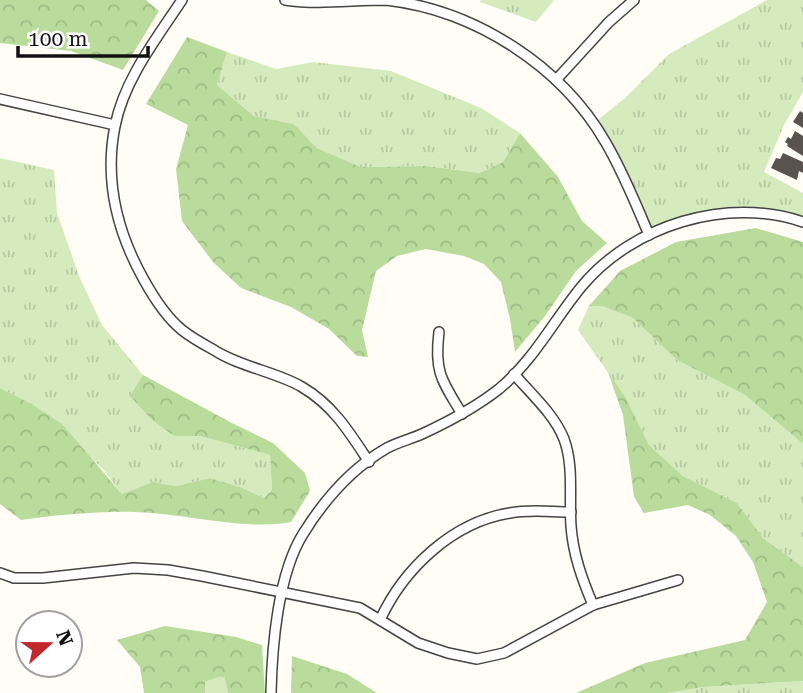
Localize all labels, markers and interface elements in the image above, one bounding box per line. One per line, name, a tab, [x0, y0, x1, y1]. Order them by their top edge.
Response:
scale bar	[18, 14, 147, 58]
text: 100 m	[28, 27, 88, 51]
north arrow	[14, 609, 84, 679]
text: N	[51, 627, 78, 649]

